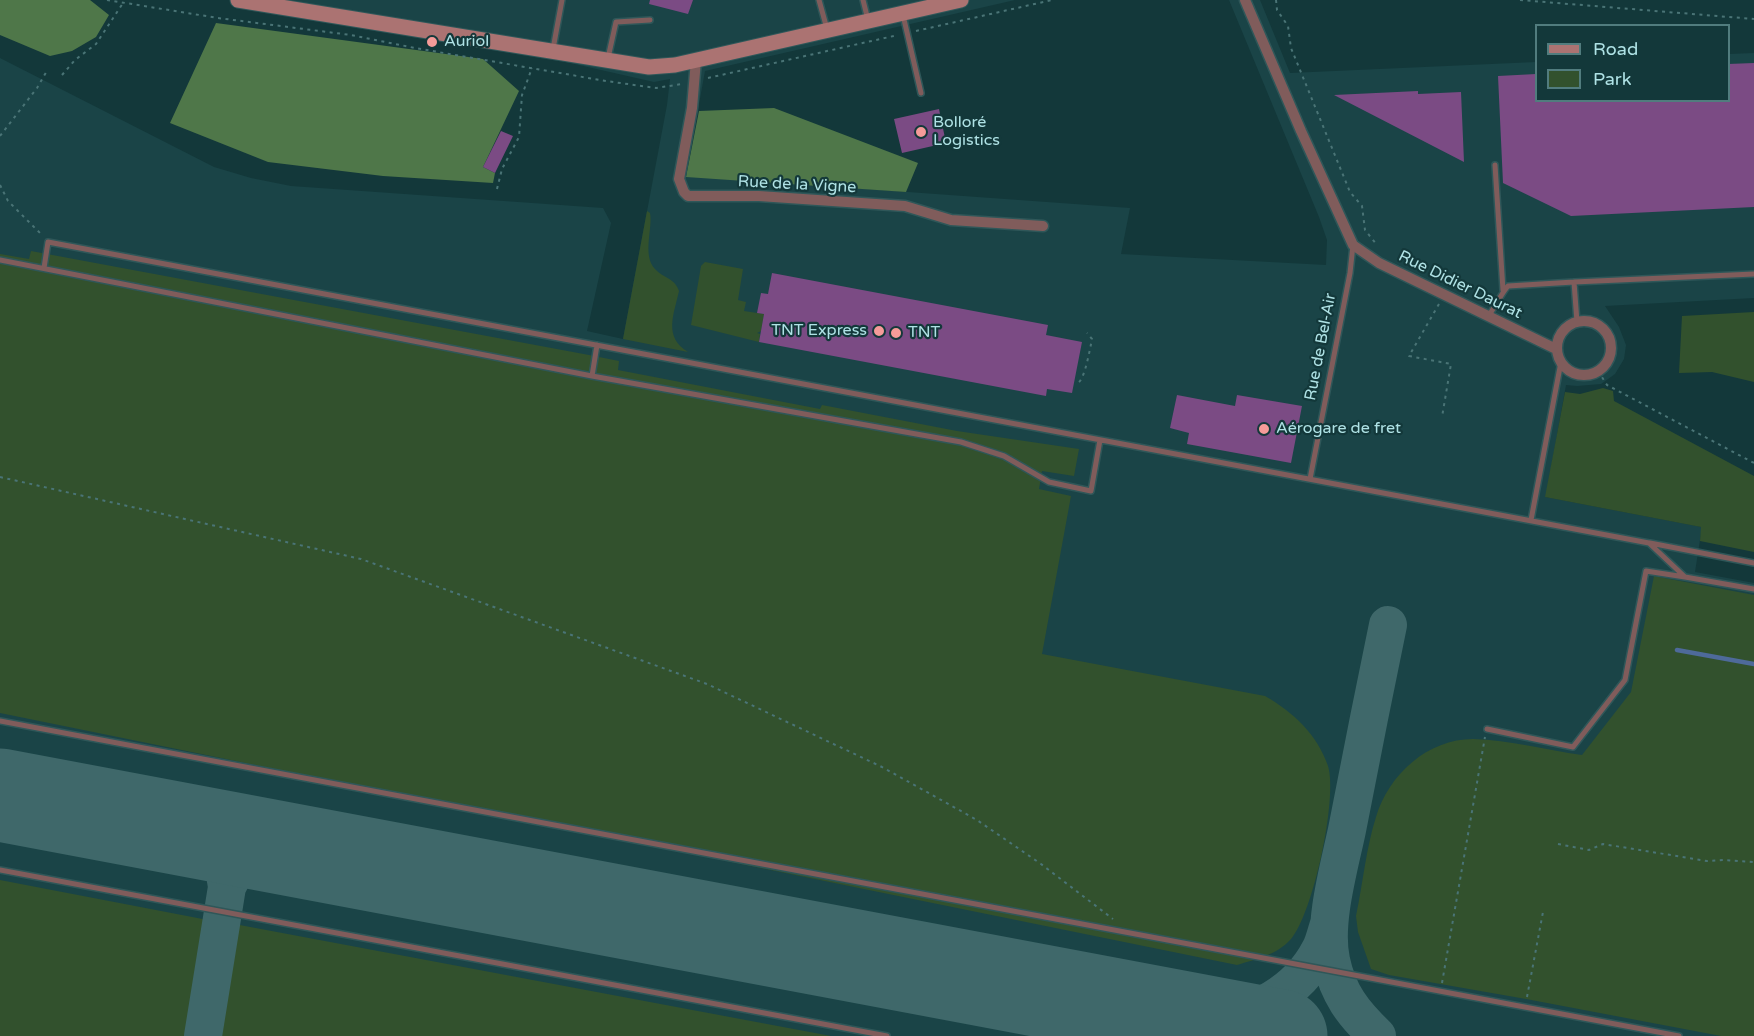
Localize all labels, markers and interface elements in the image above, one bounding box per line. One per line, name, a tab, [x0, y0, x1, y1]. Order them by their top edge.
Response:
legend	[1535, 24, 1730, 102]
place label: Auriol	[444, 32, 489, 52]
marker: Auriol	[425, 35, 439, 49]
text: Road	[1593, 38, 1638, 60]
text: Park	[1593, 68, 1631, 90]
place label: Bolloré Logistics	[933, 113, 1000, 151]
marker: Bolloré Logistics	[914, 125, 928, 139]
street label: Rue de la Vigne	[737, 172, 857, 198]
street label: Rue Didier Daurat	[1395, 247, 1525, 323]
street label: Rue de Bel-Air	[1301, 292, 1341, 402]
place label: TNT Express	[771, 321, 867, 341]
place label: TNT	[908, 323, 940, 343]
marker: TNT Express	[872, 324, 886, 338]
marker: TNT	[889, 326, 903, 340]
place label: Aérogare de fret	[1276, 419, 1401, 439]
marker: Aérogare de fret	[1257, 422, 1271, 436]

